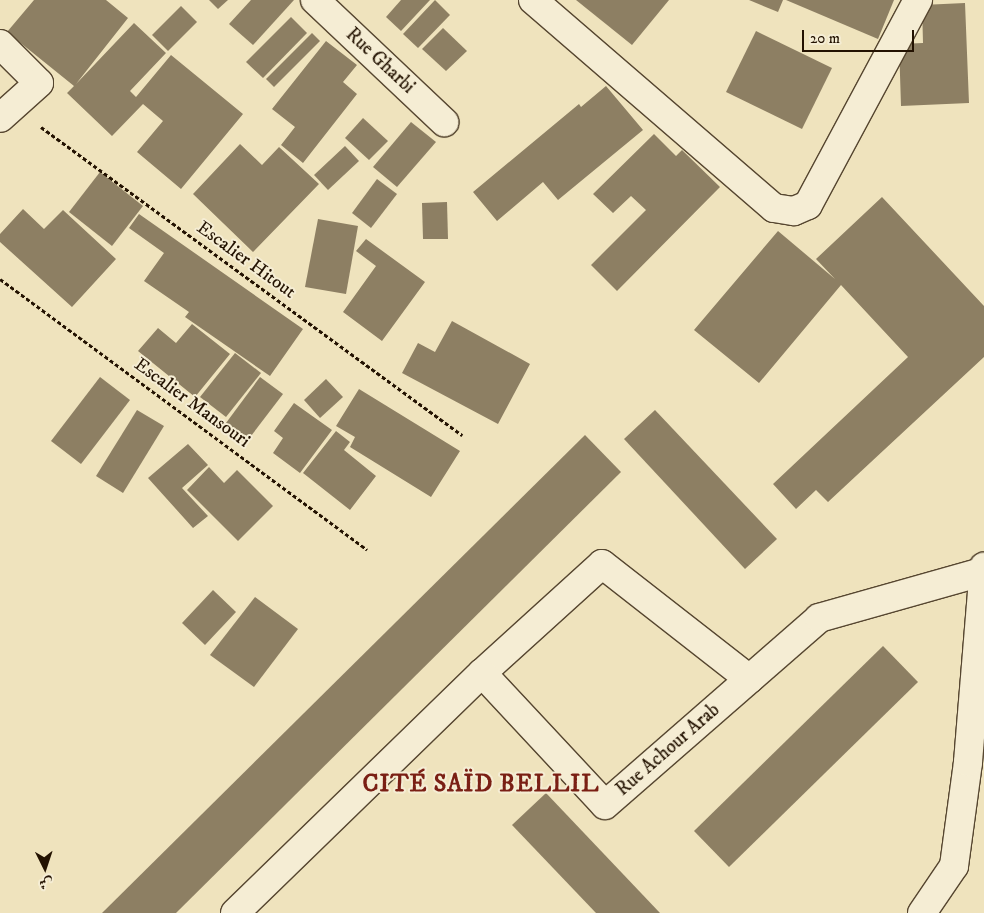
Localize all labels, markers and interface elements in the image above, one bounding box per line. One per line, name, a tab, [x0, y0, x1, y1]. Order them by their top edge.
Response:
scale bar	[804, 20, 916, 52]
street label: Rue Gharbi	[341, 23, 419, 99]
text: 20 m	[810, 29, 840, 48]
street label: Escalier Hitout	[192, 216, 300, 304]
street label: Escalier Mansouri	[130, 353, 254, 453]
street label: Rue Achour Arab	[612, 699, 724, 801]
district label: CITÉ SAÏD BELLIL	[361, 771, 601, 799]
north arrow	[20, 843, 70, 893]
text: ش	[38, 874, 54, 892]

